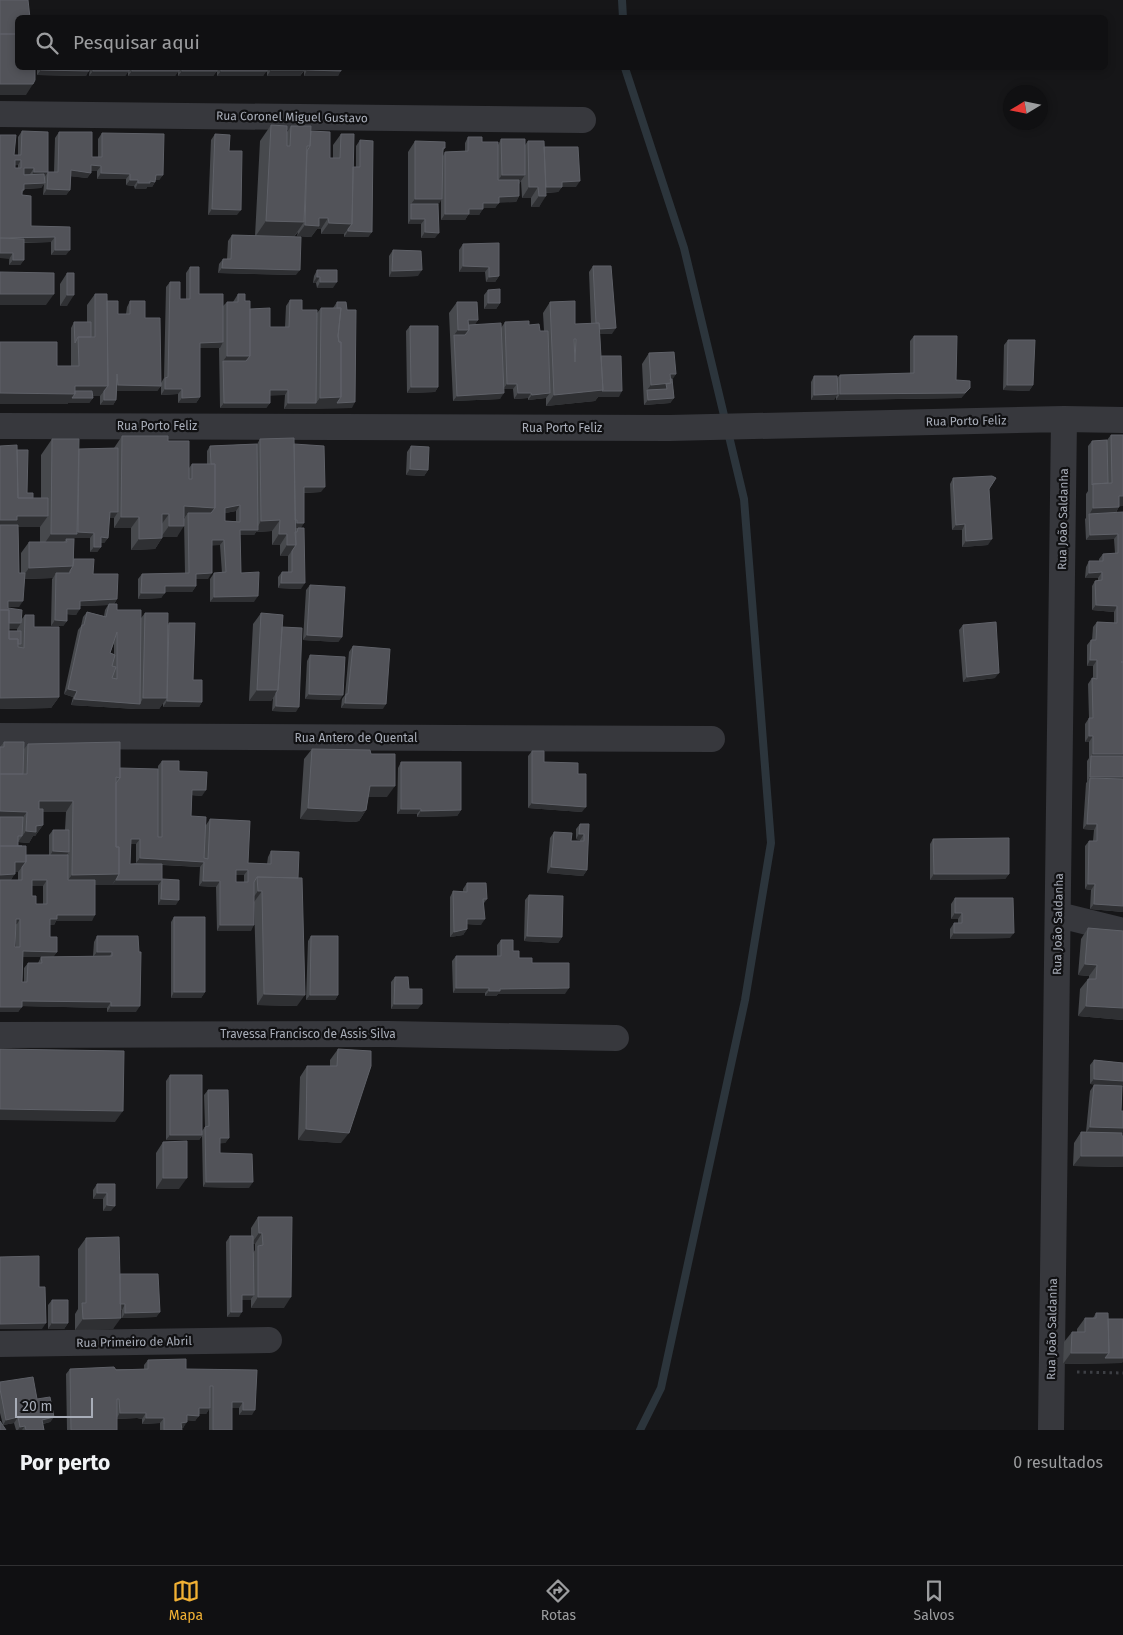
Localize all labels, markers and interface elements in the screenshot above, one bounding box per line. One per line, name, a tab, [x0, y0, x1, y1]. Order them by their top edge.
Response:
search box	[15, 15, 1108, 70]
icon: search	[33, 29, 61, 57]
text: Pesquisar aqui	[73, 31, 200, 54]
north arrow	[1003, 85, 1048, 130]
street label: Rua Coronel Miguel Gustavo	[216, 109, 368, 125]
street label: Rua Porto Feliz	[926, 413, 1006, 429]
street label: Rua Porto Feliz	[117, 419, 197, 433]
street label: Rua Porto Feliz	[522, 421, 602, 435]
street label: Rua João Saldanha	[1055, 468, 1071, 570]
street label: Rua Antero de Quental	[295, 731, 418, 745]
street label: Rua João Saldanha	[1050, 873, 1066, 975]
street label: Travessa Francisco de Assis Silva	[220, 1027, 396, 1041]
street label: Rua João Saldanha	[1044, 1278, 1060, 1380]
street label: Rua Primeiro de Abril	[76, 1334, 192, 1350]
scale bar	[15, 1395, 92, 1418]
text: 20 m	[22, 1398, 52, 1415]
text: Por perto	[20, 1450, 110, 1476]
text: 0 resultados	[1013, 1453, 1103, 1472]
tab: Mapa	[169, 1577, 203, 1624]
tab: Rotas	[541, 1577, 576, 1624]
tab: Salvos	[914, 1577, 954, 1624]

